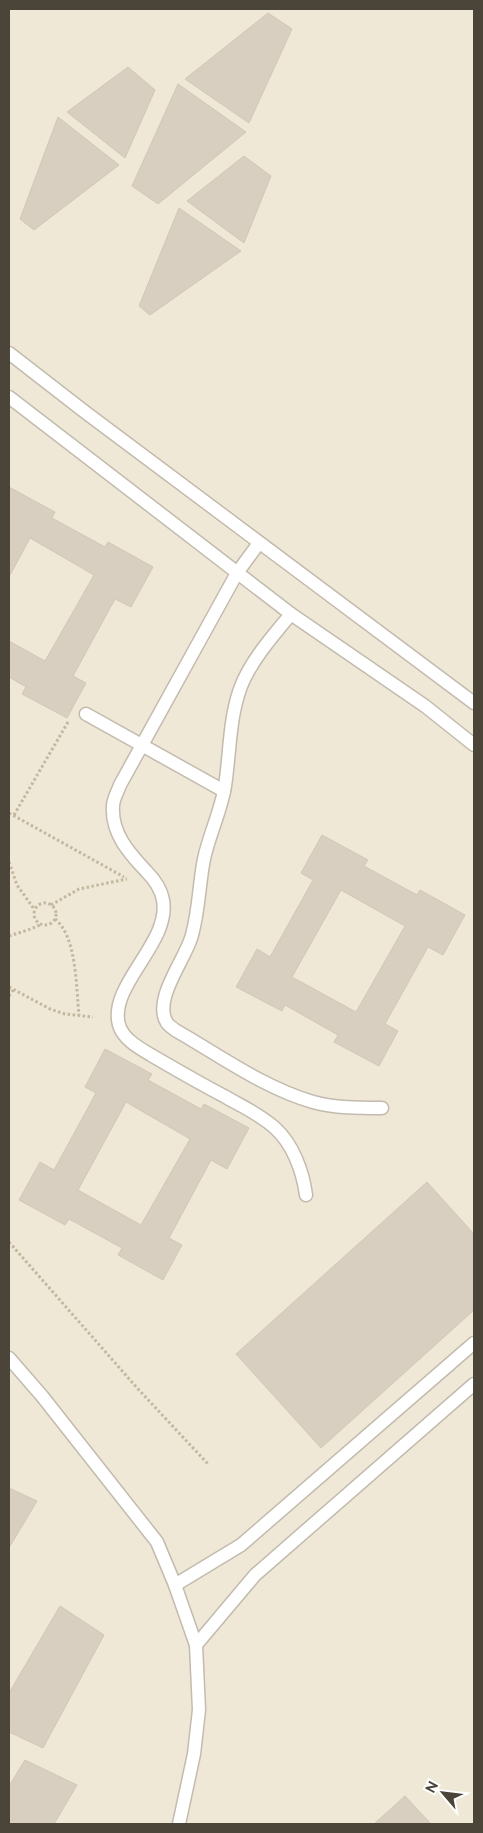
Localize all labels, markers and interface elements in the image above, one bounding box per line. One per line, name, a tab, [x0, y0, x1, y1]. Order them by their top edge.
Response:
north arrow	[418, 1768, 468, 1818]
text: N	[422, 1778, 441, 1795]

